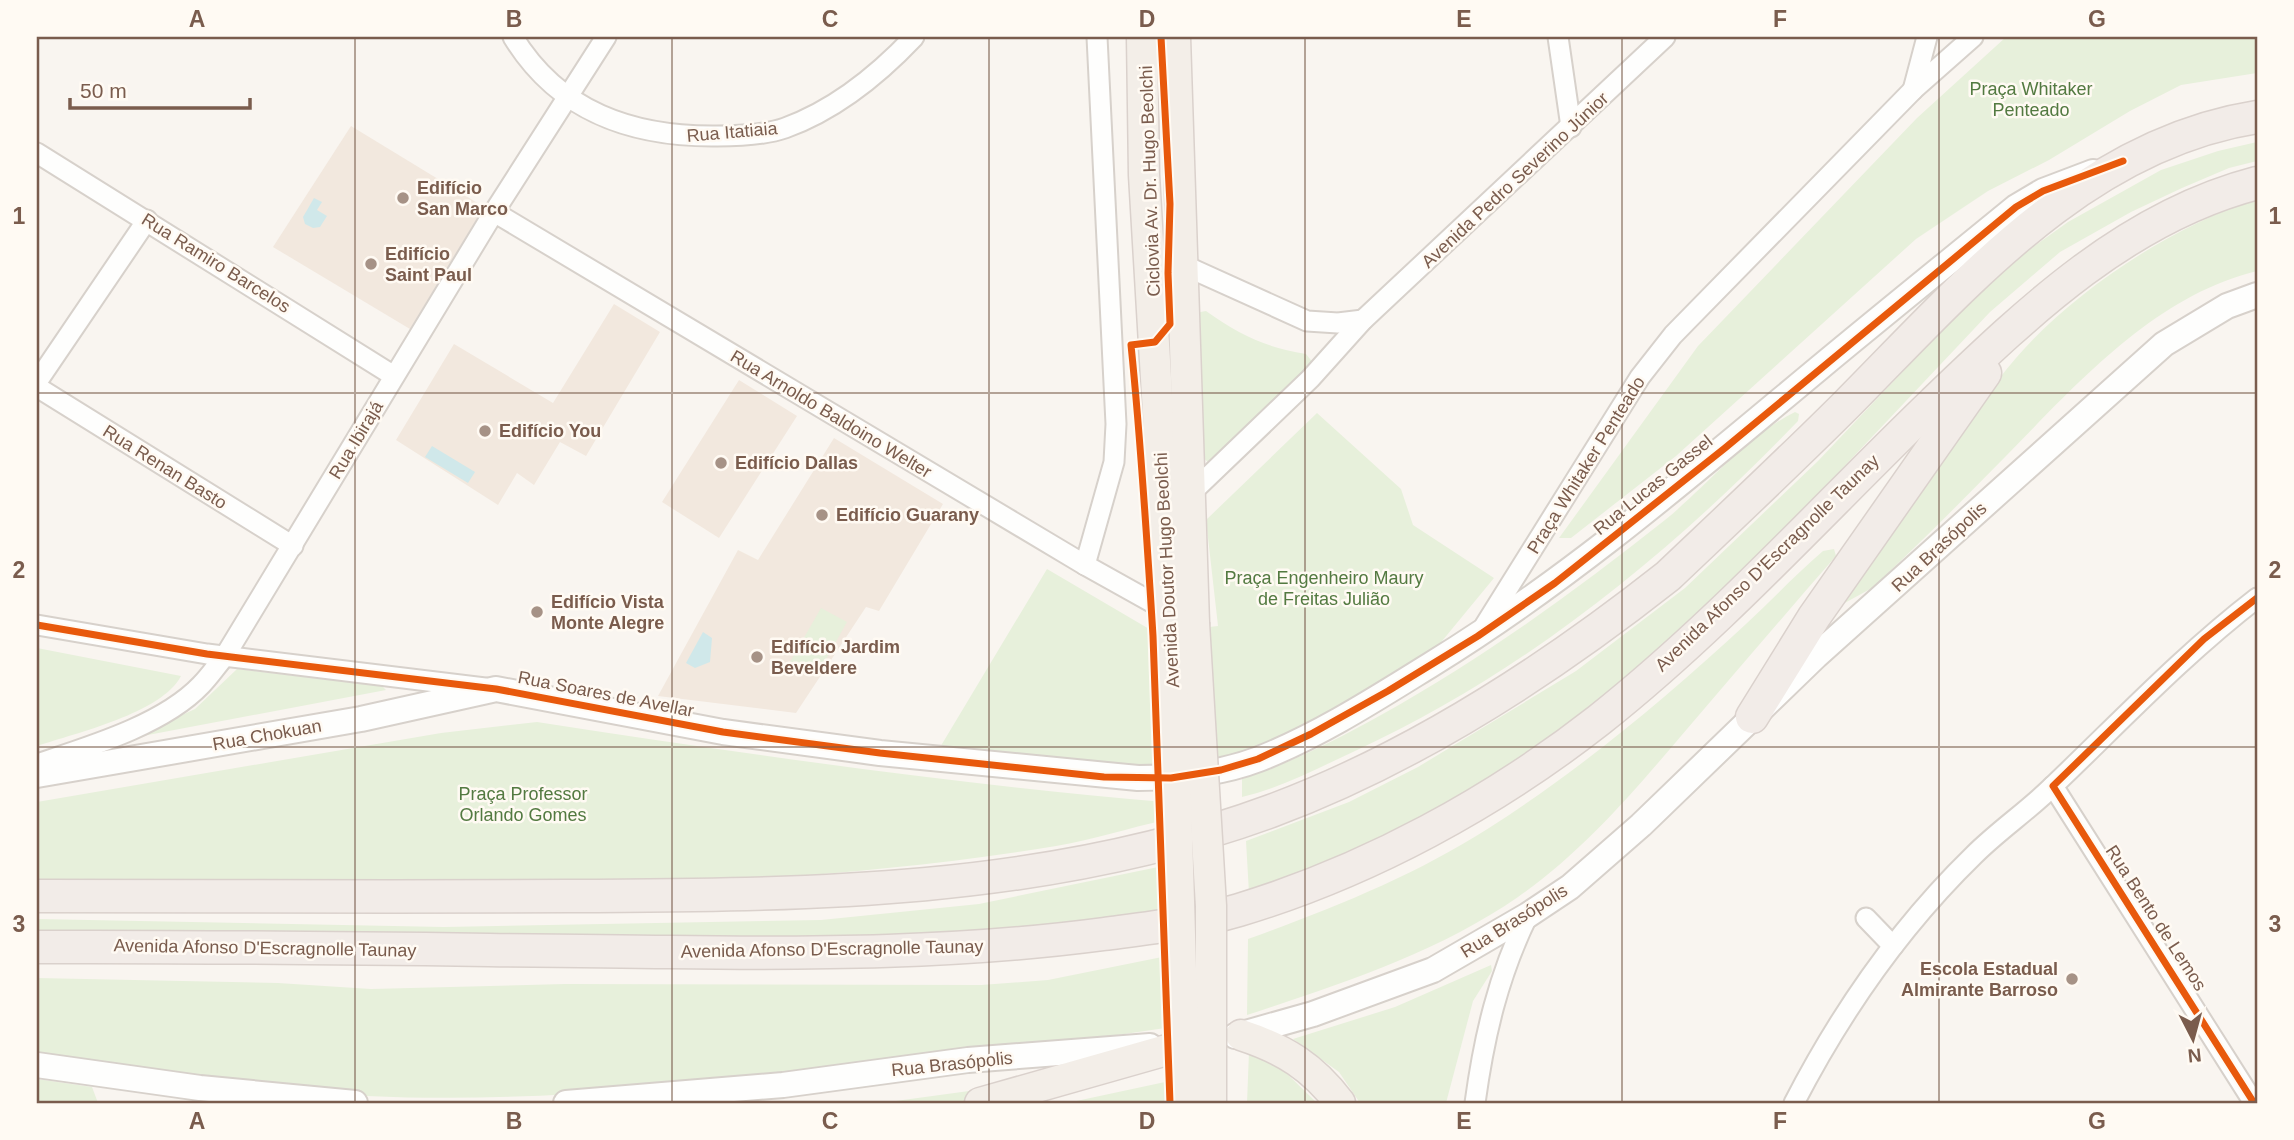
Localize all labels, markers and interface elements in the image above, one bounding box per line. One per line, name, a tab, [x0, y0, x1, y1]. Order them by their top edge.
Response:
text: A	[189, 6, 205, 32]
text: B	[506, 6, 522, 32]
text: C	[822, 6, 838, 32]
text: D	[1139, 6, 1155, 32]
text: E	[1456, 6, 1472, 32]
text: F	[1773, 6, 1787, 32]
text: G	[2088, 6, 2106, 32]
street label: Ciclovia Av. Dr. Hugo Beolchi	[1136, 65, 1164, 297]
scale bar	[70, 66, 250, 110]
text: 50 m	[80, 79, 127, 102]
park label: Praça Whitaker Penteado	[1969, 79, 2093, 120]
street label: Avenida Pedro Severino Júnior	[1418, 88, 1612, 272]
street label: Rua Itatiaia	[686, 118, 779, 146]
place label: Edifício San Marco	[417, 178, 508, 219]
marker: Edifício San Marco	[395, 190, 411, 206]
text: 1	[13, 203, 26, 229]
text: 1	[2269, 203, 2282, 229]
street label: Rua Ramiro Barcelos	[138, 209, 294, 317]
place label: Edifício Saint Paul	[385, 244, 472, 285]
marker: Edifício Saint Paul	[363, 256, 379, 272]
street label: Rua Arnoldo Baldoino Welter	[727, 346, 935, 482]
street label: Praça Whitaker Penteado	[1523, 373, 1649, 557]
street label: Rua Ibirajá	[325, 397, 387, 482]
street label: Rua Renan Basto	[99, 421, 231, 513]
place label: Edifício You	[499, 421, 601, 441]
marker: Edifício You	[477, 423, 493, 439]
street label: Rua Lucas Gassel	[1590, 431, 1716, 539]
street label: Avenida Afonso D'Escragnolle Taunay	[1651, 451, 1883, 675]
street label: Avenida Doutor Hugo Beolchi	[1151, 452, 1183, 688]
place label: Edifício Dallas	[735, 453, 858, 473]
marker: Edifício Dallas	[713, 455, 729, 471]
street label: Rua Brasópolis	[1888, 498, 1990, 596]
place label: Edifício Guarany	[836, 505, 979, 525]
marker: Edifício Guarany	[814, 507, 830, 523]
text: 2	[13, 557, 25, 583]
text: 2	[2269, 557, 2281, 583]
park label: Praça Engenheiro Maury de Freitas Julião	[1224, 568, 1424, 609]
place label: Edifício Vista Monte Alegre	[551, 592, 665, 633]
marker: Edifício Vista Monte Alegre	[529, 604, 545, 620]
place label: Edifício Jardim Beveldere	[771, 637, 900, 678]
marker: Edifício Jardim Beveldere	[749, 649, 765, 665]
street label: Rua Soares de Avellar	[516, 667, 696, 721]
street label: Rua Chokuan	[211, 716, 323, 754]
park label: Praça Professor Orlando Gomes	[458, 784, 588, 825]
street label: Rua Bento de Lemos	[2102, 842, 2210, 994]
street label: Rua Brasópolis	[1457, 880, 1571, 962]
text: 3	[13, 911, 25, 937]
text: 3	[2269, 911, 2281, 937]
street label: Avenida Afonso D'Escragnolle Taunay	[113, 935, 417, 961]
street label: Avenida Afonso D'Escragnolle Taunay	[680, 936, 984, 962]
place label: Escola Estadual Almirante Barroso	[1901, 959, 2058, 1000]
marker: Escola Estadual Almirante Barroso	[2064, 971, 2080, 987]
north arrow	[2158, 1004, 2228, 1074]
text: N	[2187, 1044, 2203, 1067]
street label: Rua Brasópolis	[890, 1048, 1014, 1080]
text: A	[189, 1108, 205, 1134]
text: B	[506, 1108, 522, 1134]
text: C	[822, 1108, 838, 1134]
text: D	[1139, 1108, 1155, 1134]
text: E	[1456, 1108, 1472, 1134]
text: F	[1773, 1108, 1787, 1134]
text: G	[2088, 1108, 2106, 1134]

